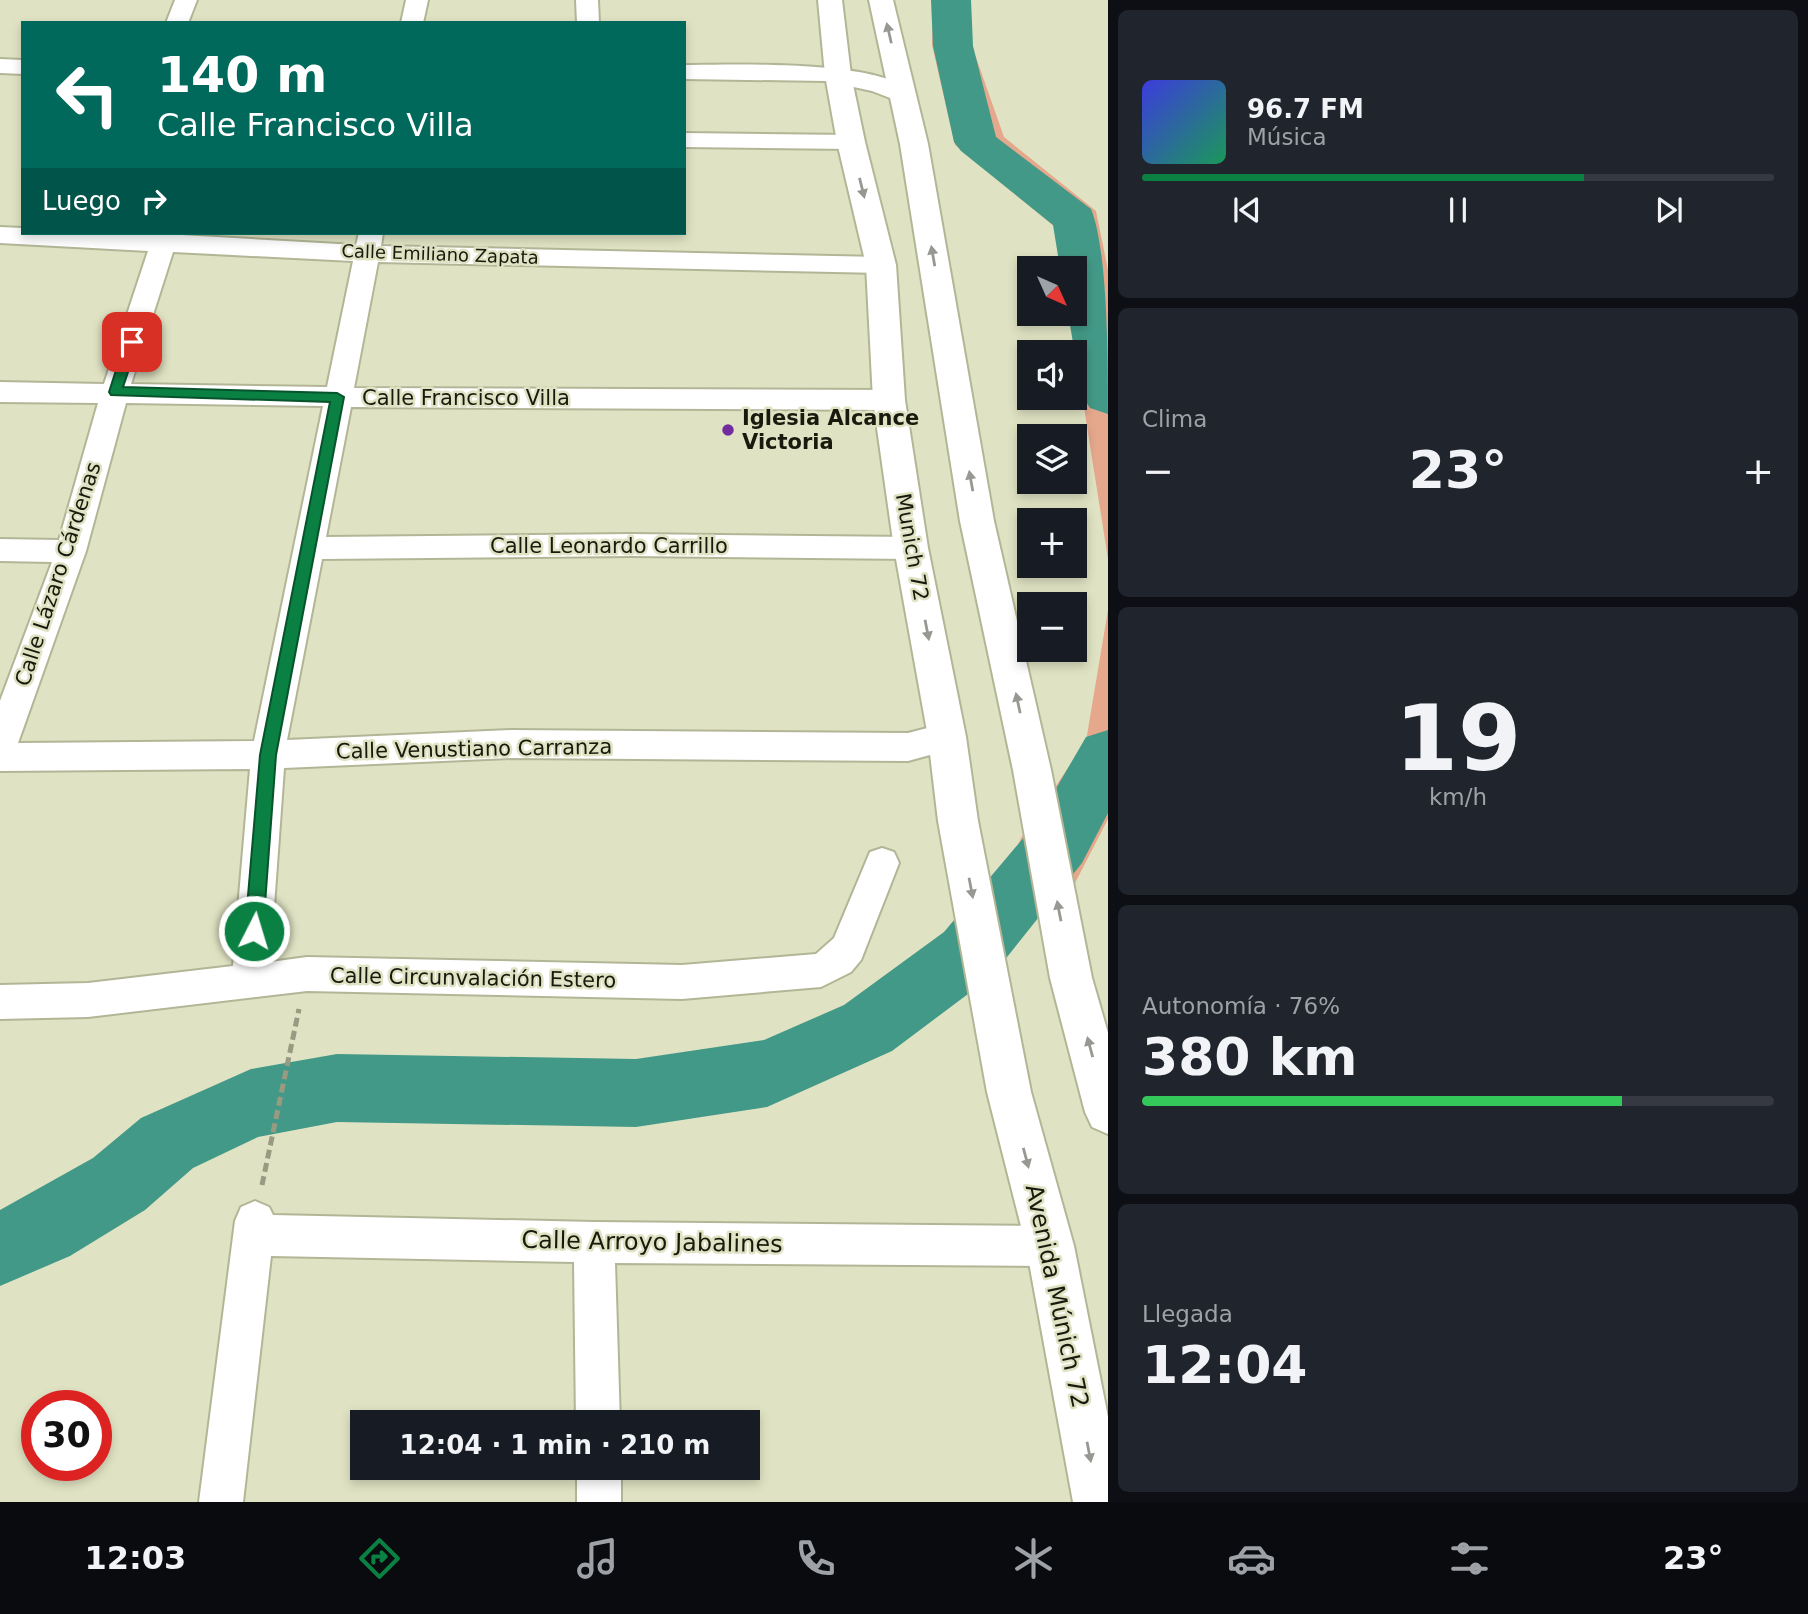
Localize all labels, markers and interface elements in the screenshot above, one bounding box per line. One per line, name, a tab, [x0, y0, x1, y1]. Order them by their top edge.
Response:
one-way arrow	[883, 22, 894, 44]
text: 140 m	[157, 47, 327, 104]
icon: left	[42, 49, 133, 140]
text: 96.7 FM	[1247, 94, 1364, 124]
text: Calle Francisco Villa	[157, 106, 474, 144]
text: Música	[1247, 124, 1327, 150]
one-way arrow	[857, 177, 868, 199]
icon: right	[135, 182, 173, 220]
text: Luego	[42, 186, 121, 216]
icon: previous	[1228, 191, 1266, 229]
icon: pause	[1439, 191, 1477, 229]
icon: next	[1650, 191, 1688, 229]
street label: Calle Emiliano Zapata	[341, 240, 539, 268]
one-way arrow	[927, 245, 938, 267]
north arrow	[1017, 256, 1087, 326]
map controls	[1017, 256, 1087, 662]
pin	[102, 312, 162, 372]
icon: arrive	[113, 323, 151, 361]
button: sound	[1017, 340, 1087, 410]
street label: Calle Francisco Villa	[362, 386, 570, 410]
place label: Iglesia Alcance Victoria	[742, 406, 919, 454]
text: Clima	[1142, 406, 1207, 432]
marker: Iglesia Alcance Victoria	[720, 422, 736, 438]
button: layers	[1017, 424, 1087, 494]
text: 23°	[1409, 440, 1507, 500]
text: −	[1142, 449, 1174, 493]
text: +	[1742, 449, 1774, 493]
street label: Calle Lázaro Cárdenas	[10, 459, 106, 689]
one-way arrow	[965, 470, 976, 492]
street label: Munich 72	[891, 491, 933, 603]
button: +	[1017, 508, 1087, 578]
street label: Calle Leonardo Carrillo	[490, 534, 728, 558]
button: −	[1017, 592, 1087, 662]
one-way arrow	[921, 619, 932, 641]
text: 19	[1395, 686, 1521, 791]
one-way arrow	[1012, 692, 1023, 714]
street label: Calle Venustiano Carranza	[336, 735, 612, 763]
text: km/h	[1429, 784, 1487, 810]
one-way arrow	[966, 877, 977, 899]
position arrow	[217, 894, 291, 968]
one-way arrow	[1053, 900, 1064, 922]
street label: Calle Circunvalación Estero	[330, 964, 616, 992]
text: Autonomía · 76%	[1142, 993, 1340, 1019]
text: 380 km	[1142, 1027, 1357, 1087]
one-way arrow	[1084, 1035, 1095, 1057]
one-way arrow	[1022, 1148, 1032, 1169]
street label: Avenida Múnich 72	[1020, 1182, 1094, 1410]
street label: Calle Arroyo Jabalines	[521, 1226, 783, 1258]
text: Llegada	[1142, 1301, 1233, 1327]
text: 12:04	[1142, 1335, 1308, 1395]
speed limit sign: 30	[21, 1390, 112, 1481]
text: 12:04 · 1 min · 210 m	[400, 1430, 710, 1460]
one-way arrow	[1084, 1441, 1095, 1463]
icon: directions	[355, 1534, 404, 1583]
icon: music	[573, 1534, 622, 1583]
icon: phone	[791, 1534, 840, 1583]
icon: climate	[1009, 1534, 1058, 1583]
icon: car	[1227, 1534, 1276, 1583]
icon: filters	[1445, 1534, 1494, 1583]
text: 12:03	[84, 1539, 186, 1577]
text: 23°	[1663, 1539, 1723, 1577]

